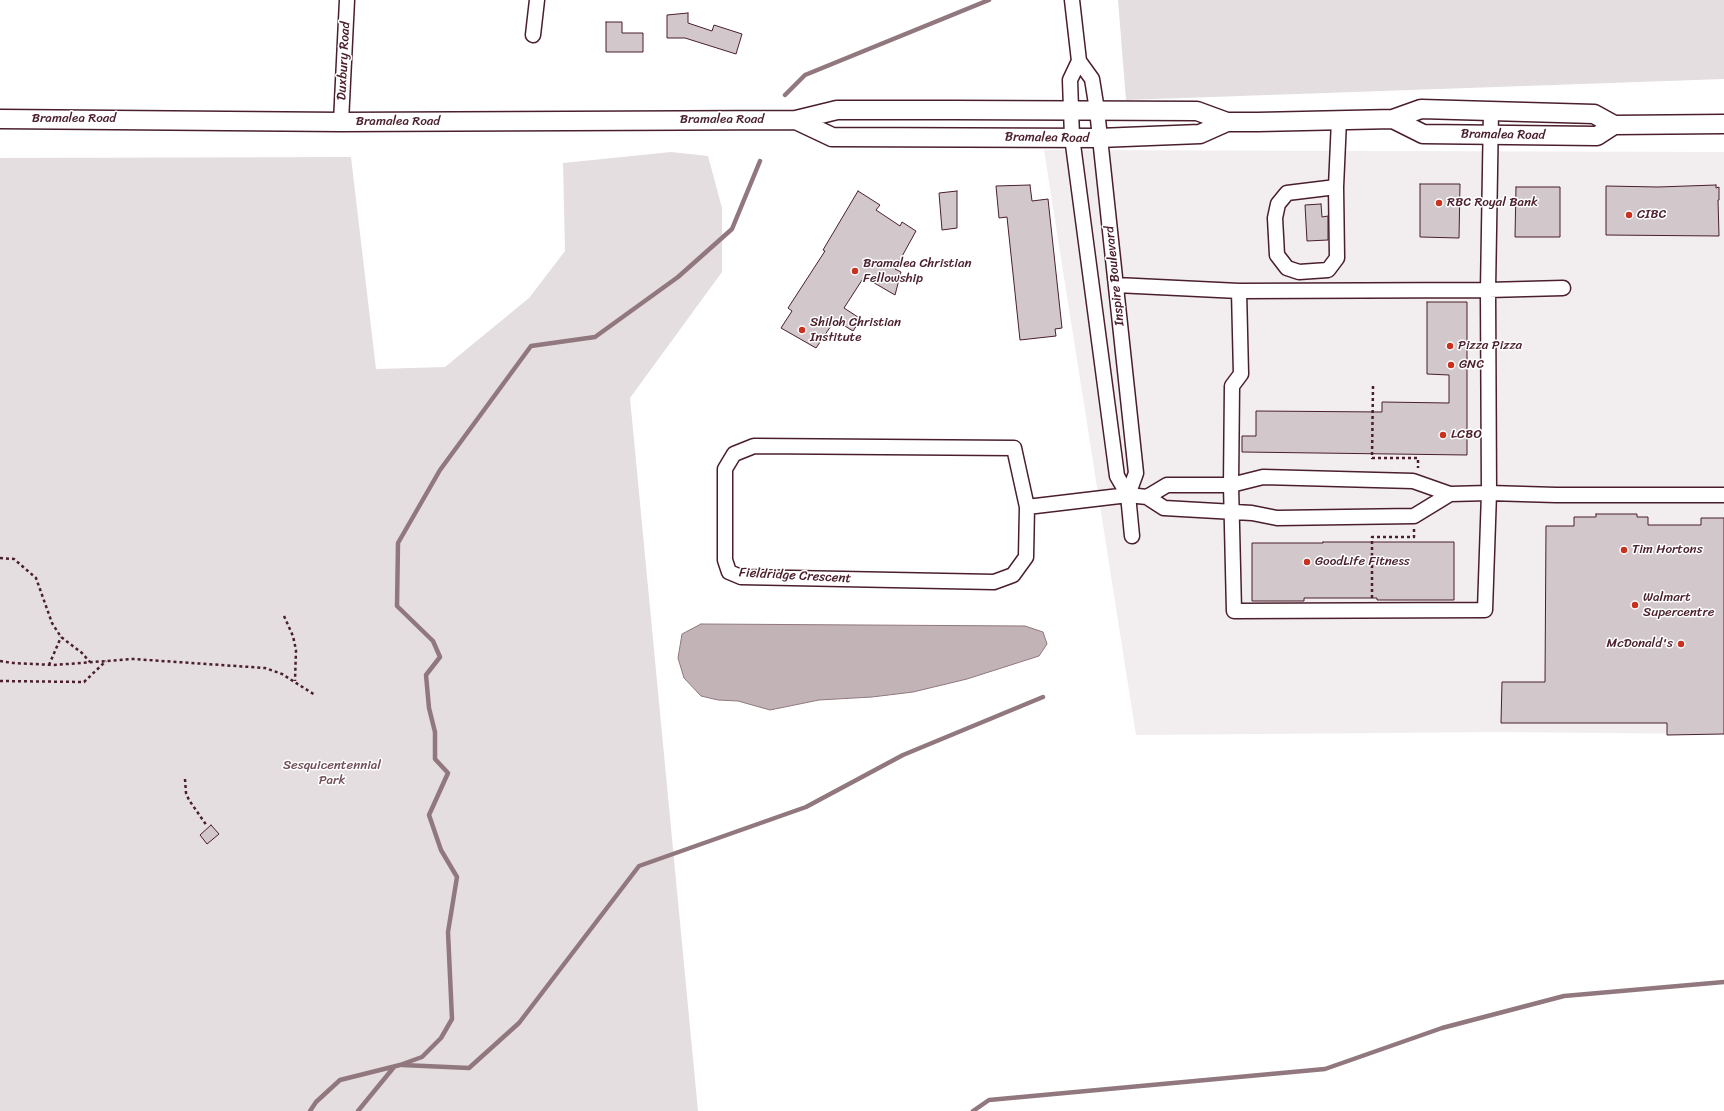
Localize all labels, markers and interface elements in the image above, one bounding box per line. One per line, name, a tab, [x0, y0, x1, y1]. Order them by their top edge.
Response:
street label: Duxbury Road	[334, 21, 354, 101]
street label: Bramalea Road	[32, 111, 116, 127]
street label: Bramalea Road	[680, 112, 764, 128]
street label: Bramalea Road	[356, 114, 440, 130]
street label: Bramalea Road	[1461, 126, 1545, 144]
street label: Bramalea Road	[1005, 129, 1089, 147]
place label: RBC Royal Bank	[1447, 195, 1538, 211]
marker: RBC Royal Bank	[1434, 198, 1444, 208]
place label: CIBC	[1637, 207, 1666, 223]
marker: CIBC	[1624, 210, 1634, 220]
street label: Inspire Boulevard	[1102, 225, 1128, 327]
place label: Bramalea Christian Fellowship	[863, 256, 971, 287]
marker: Bramalea Christian Fellowship	[850, 266, 860, 276]
place label: Shiloh Christian Institute	[810, 315, 901, 346]
marker: Shiloh Christian Institute	[797, 325, 807, 335]
place label: Pizza Pizza	[1458, 338, 1522, 354]
marker: Pizza Pizza	[1445, 341, 1455, 351]
place label: GNC	[1459, 357, 1484, 373]
marker: GNC	[1446, 360, 1456, 370]
place label: LCBO	[1451, 427, 1482, 443]
marker: LCBO	[1438, 430, 1448, 440]
place label: Tim Hortons	[1632, 542, 1703, 558]
marker: Tim Hortons	[1619, 545, 1629, 555]
place label: GoodLife Fitness	[1315, 554, 1410, 570]
marker: GoodLife Fitness	[1302, 557, 1312, 567]
street label: Fieldridge Crescent	[739, 565, 851, 587]
place label: Walmart Supercentre	[1643, 590, 1714, 621]
marker: Walmart Supercentre	[1630, 600, 1640, 610]
place label: McDonald's	[1607, 636, 1673, 652]
marker: McDonald's	[1676, 639, 1686, 649]
park label: Sesquicentennial Park	[283, 758, 381, 789]

